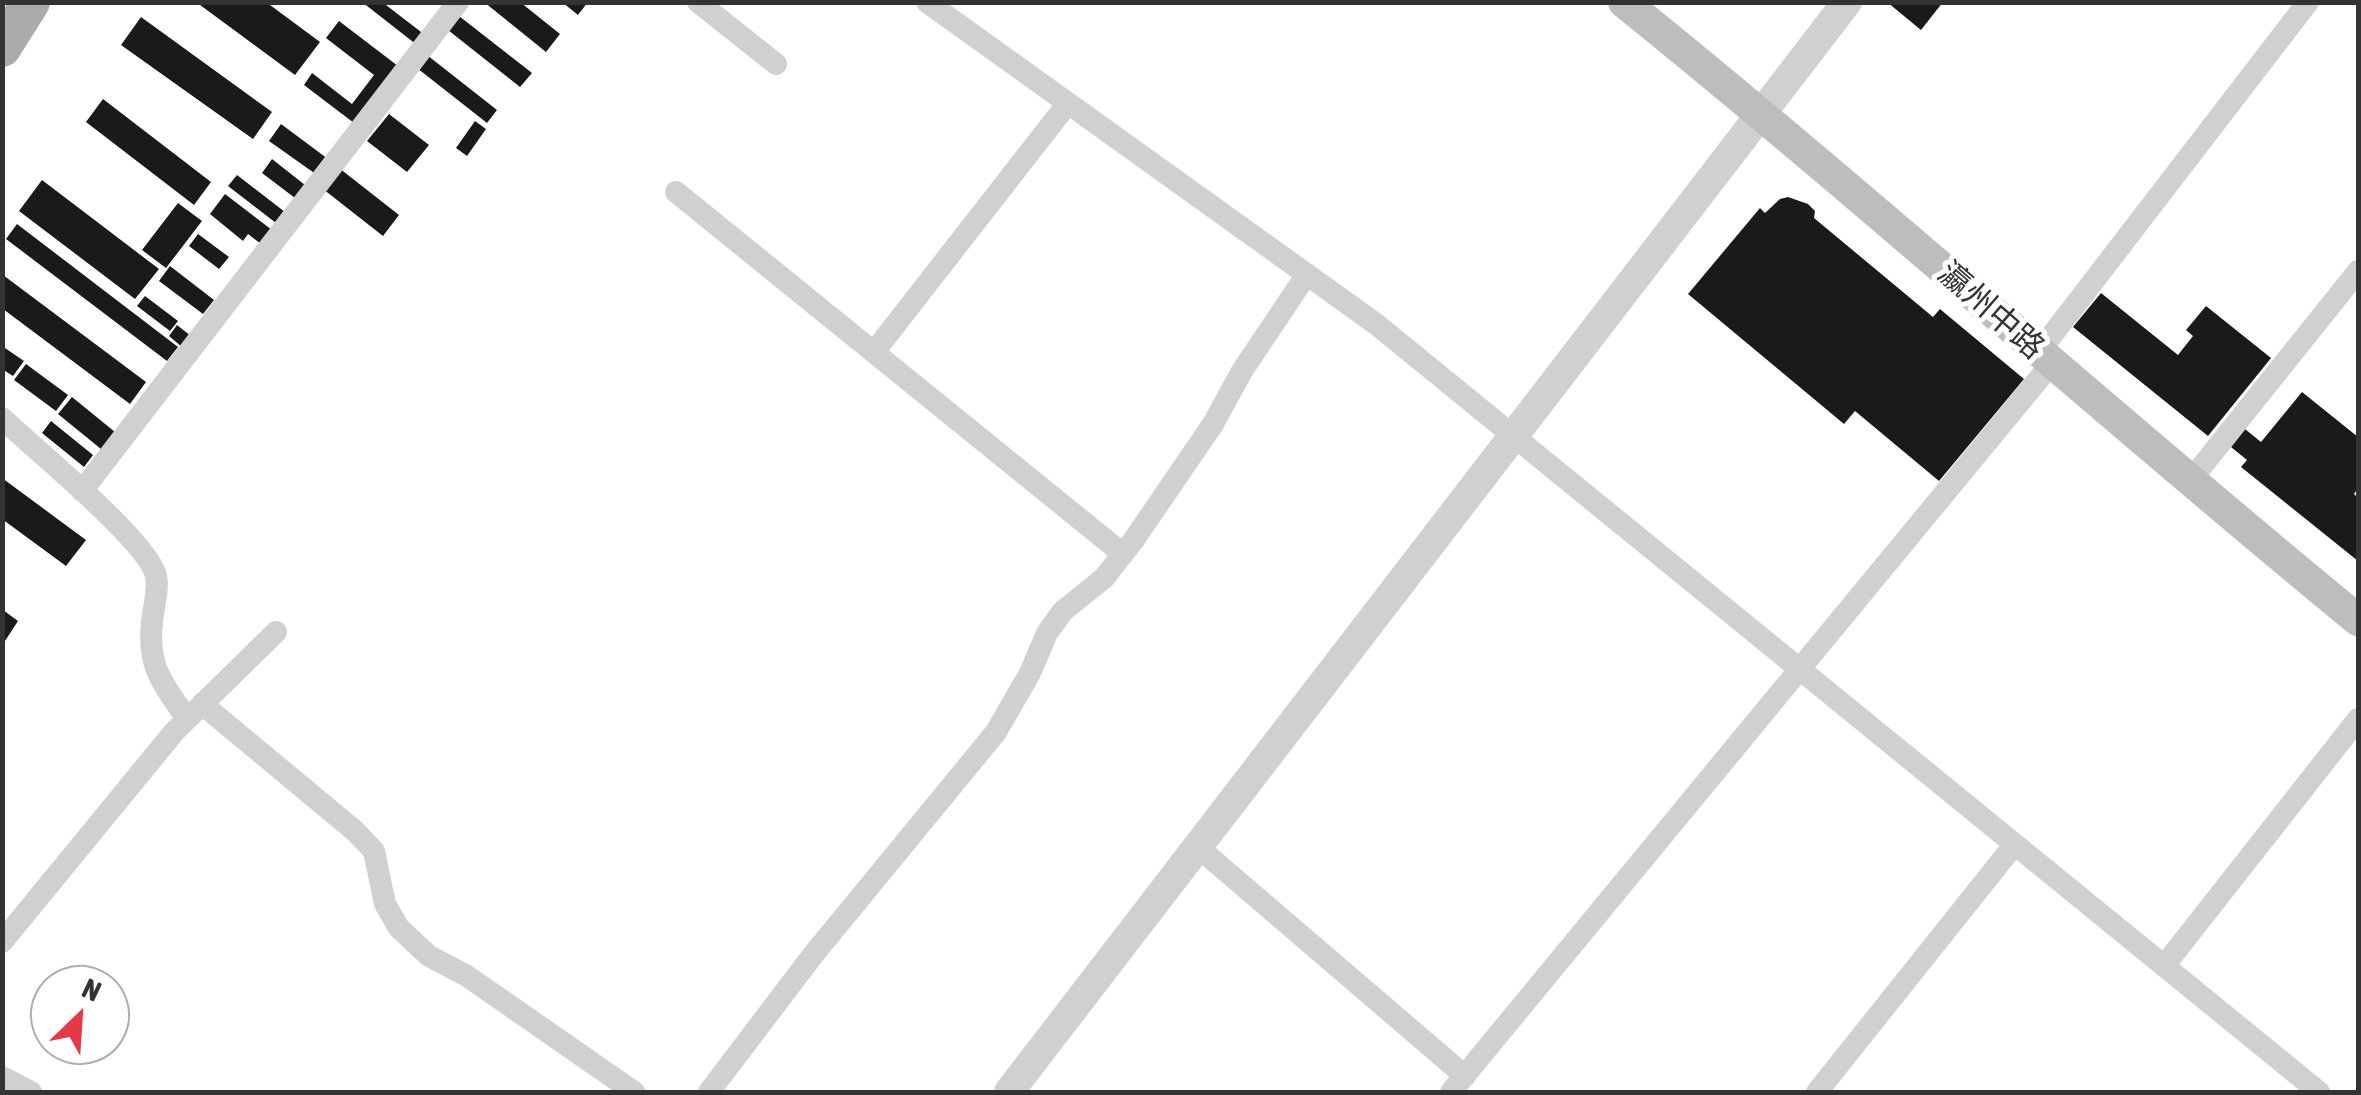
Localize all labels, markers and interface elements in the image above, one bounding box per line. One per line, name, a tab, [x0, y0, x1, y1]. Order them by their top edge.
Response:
street label: 瀛州中路	[1930, 255, 2052, 367]
north arrow	[30, 965, 130, 1065]
text: N	[78, 972, 106, 1008]

